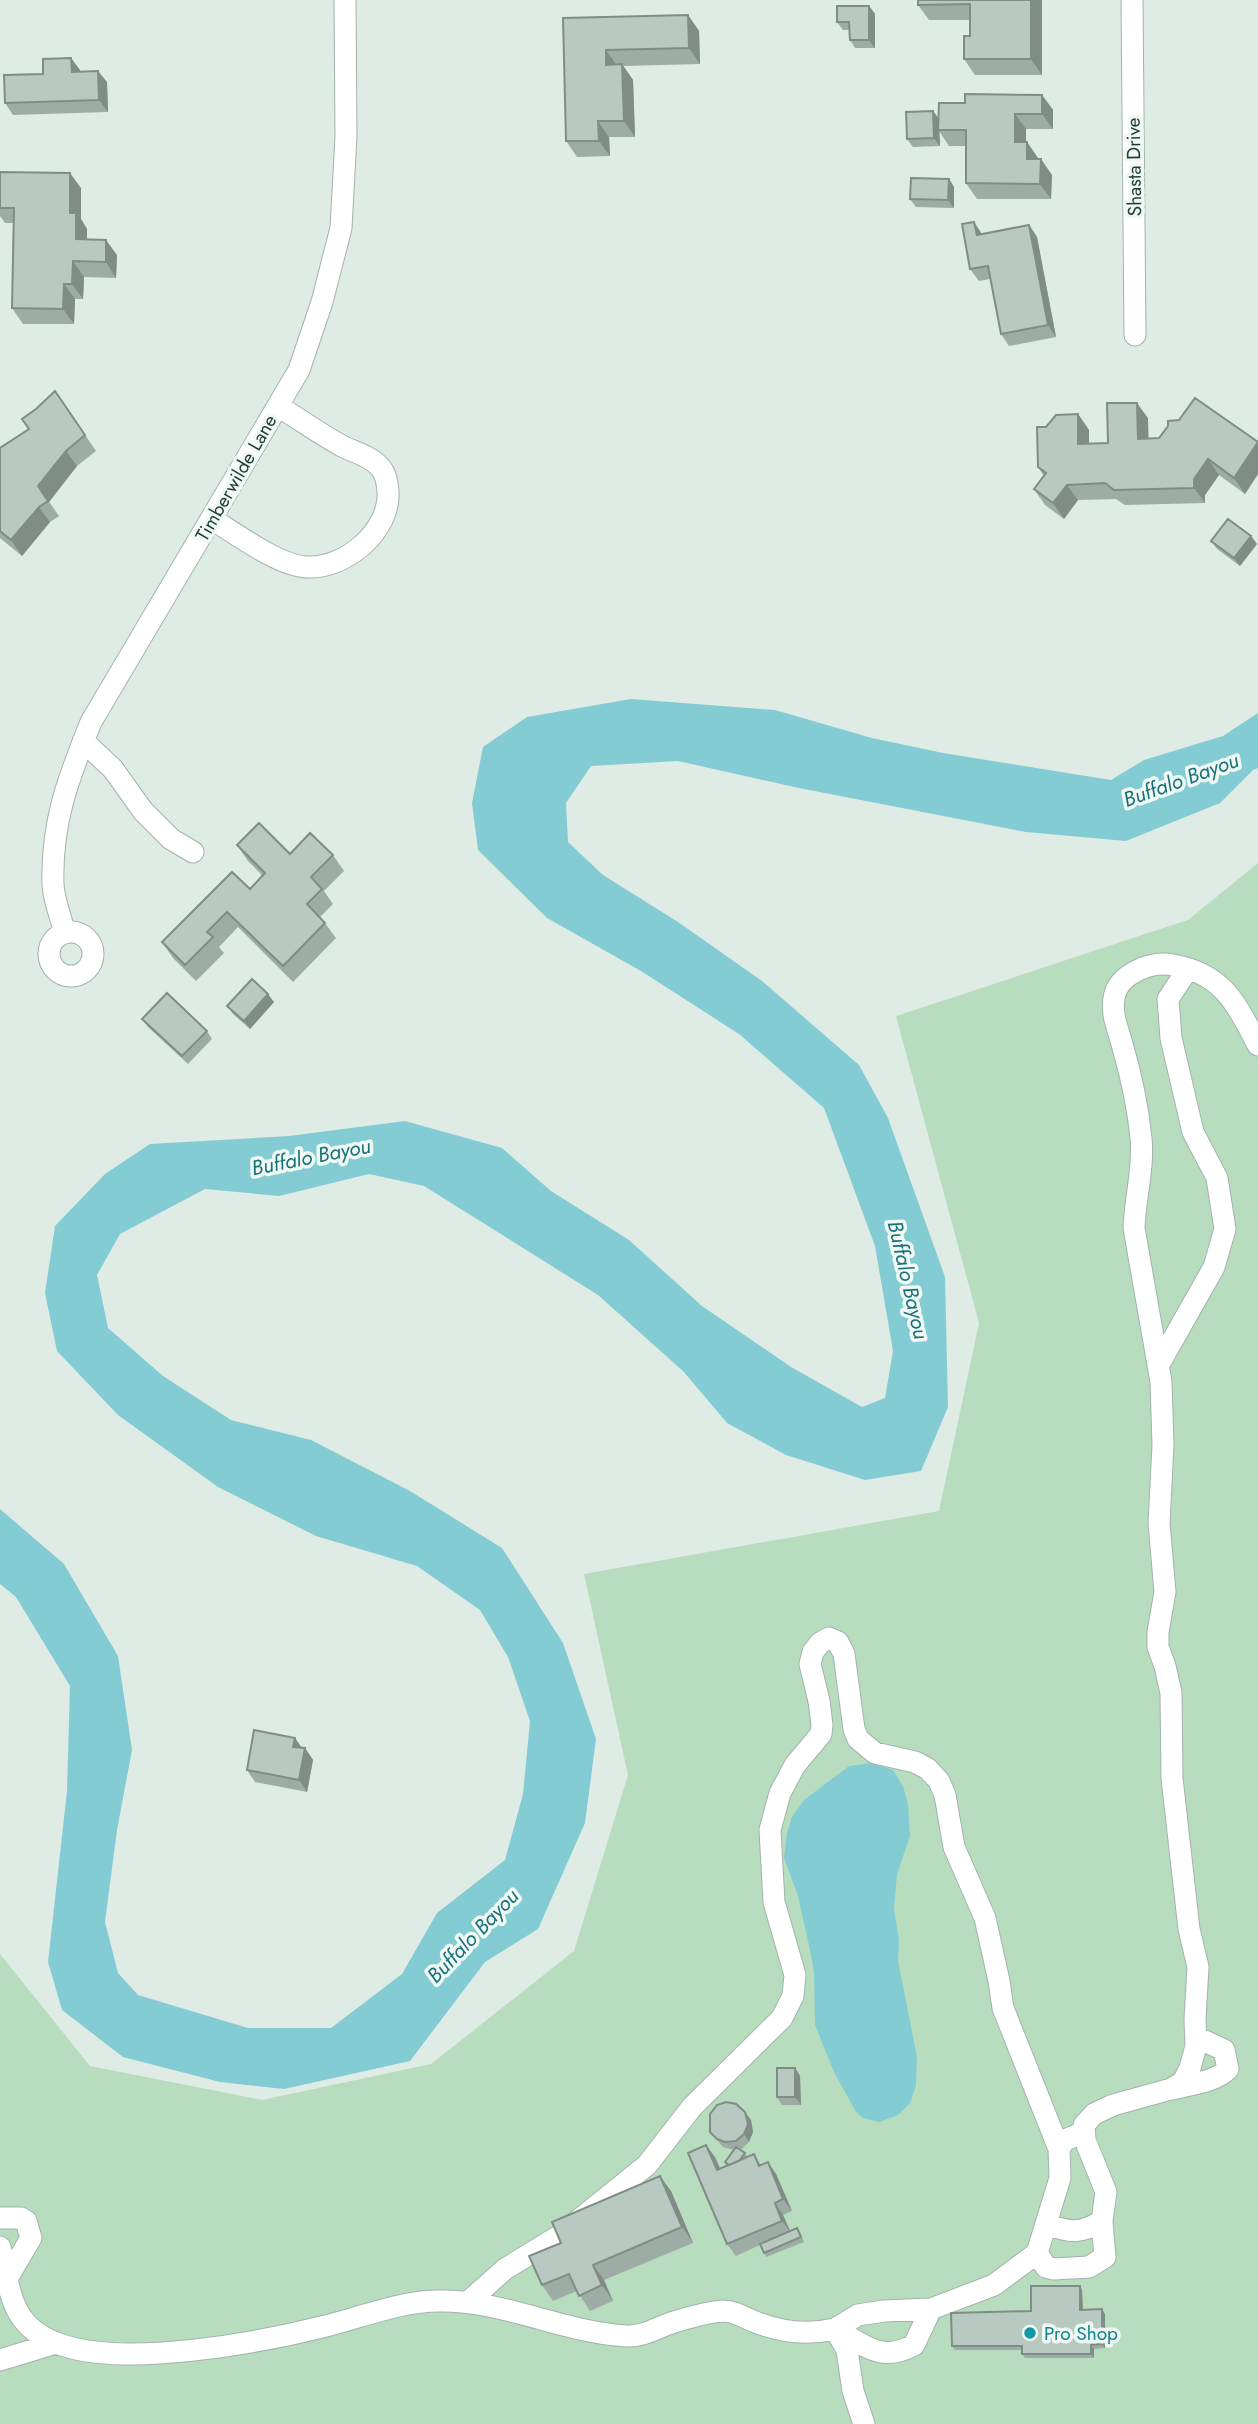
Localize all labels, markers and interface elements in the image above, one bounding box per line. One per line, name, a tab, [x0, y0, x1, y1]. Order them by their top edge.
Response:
street label: Shasta Drive	[1120, 117, 1148, 217]
street label: Timberwilde Lane	[189, 409, 283, 546]
water label: Buffalo Bayou	[1119, 745, 1243, 815]
water label: Buffalo Bayou	[249, 1131, 373, 1183]
water label: Buffalo Bayou	[880, 1218, 936, 1343]
water label: Buffalo Bayou	[420, 1882, 526, 1990]
place label: Pro Shop	[1044, 2320, 1118, 2347]
marker: Pro Shop	[1022, 2325, 1038, 2341]

